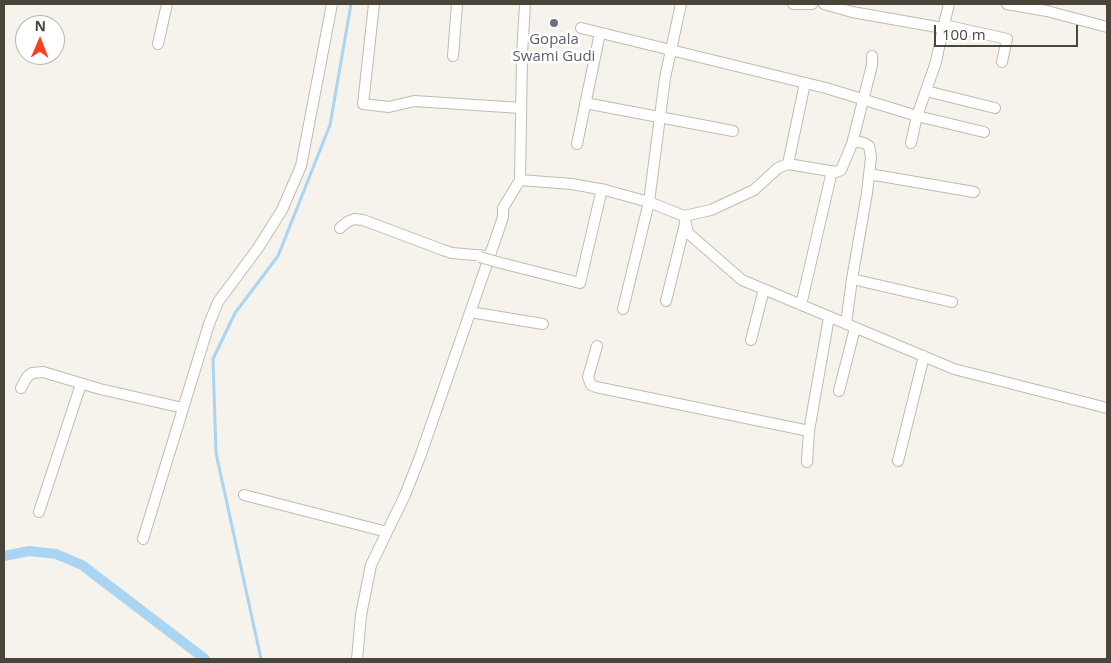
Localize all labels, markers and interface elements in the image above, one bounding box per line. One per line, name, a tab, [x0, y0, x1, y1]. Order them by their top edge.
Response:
north arrow	[15, 15, 65, 65]
scale bar	[936, 15, 1080, 47]
text: N	[34, 16, 46, 35]
marker: Gopala Swami Gudi	[548, 17, 560, 29]
text: 100 m	[942, 24, 986, 44]
place label: Gopala Swami Gudi	[513, 31, 595, 66]

